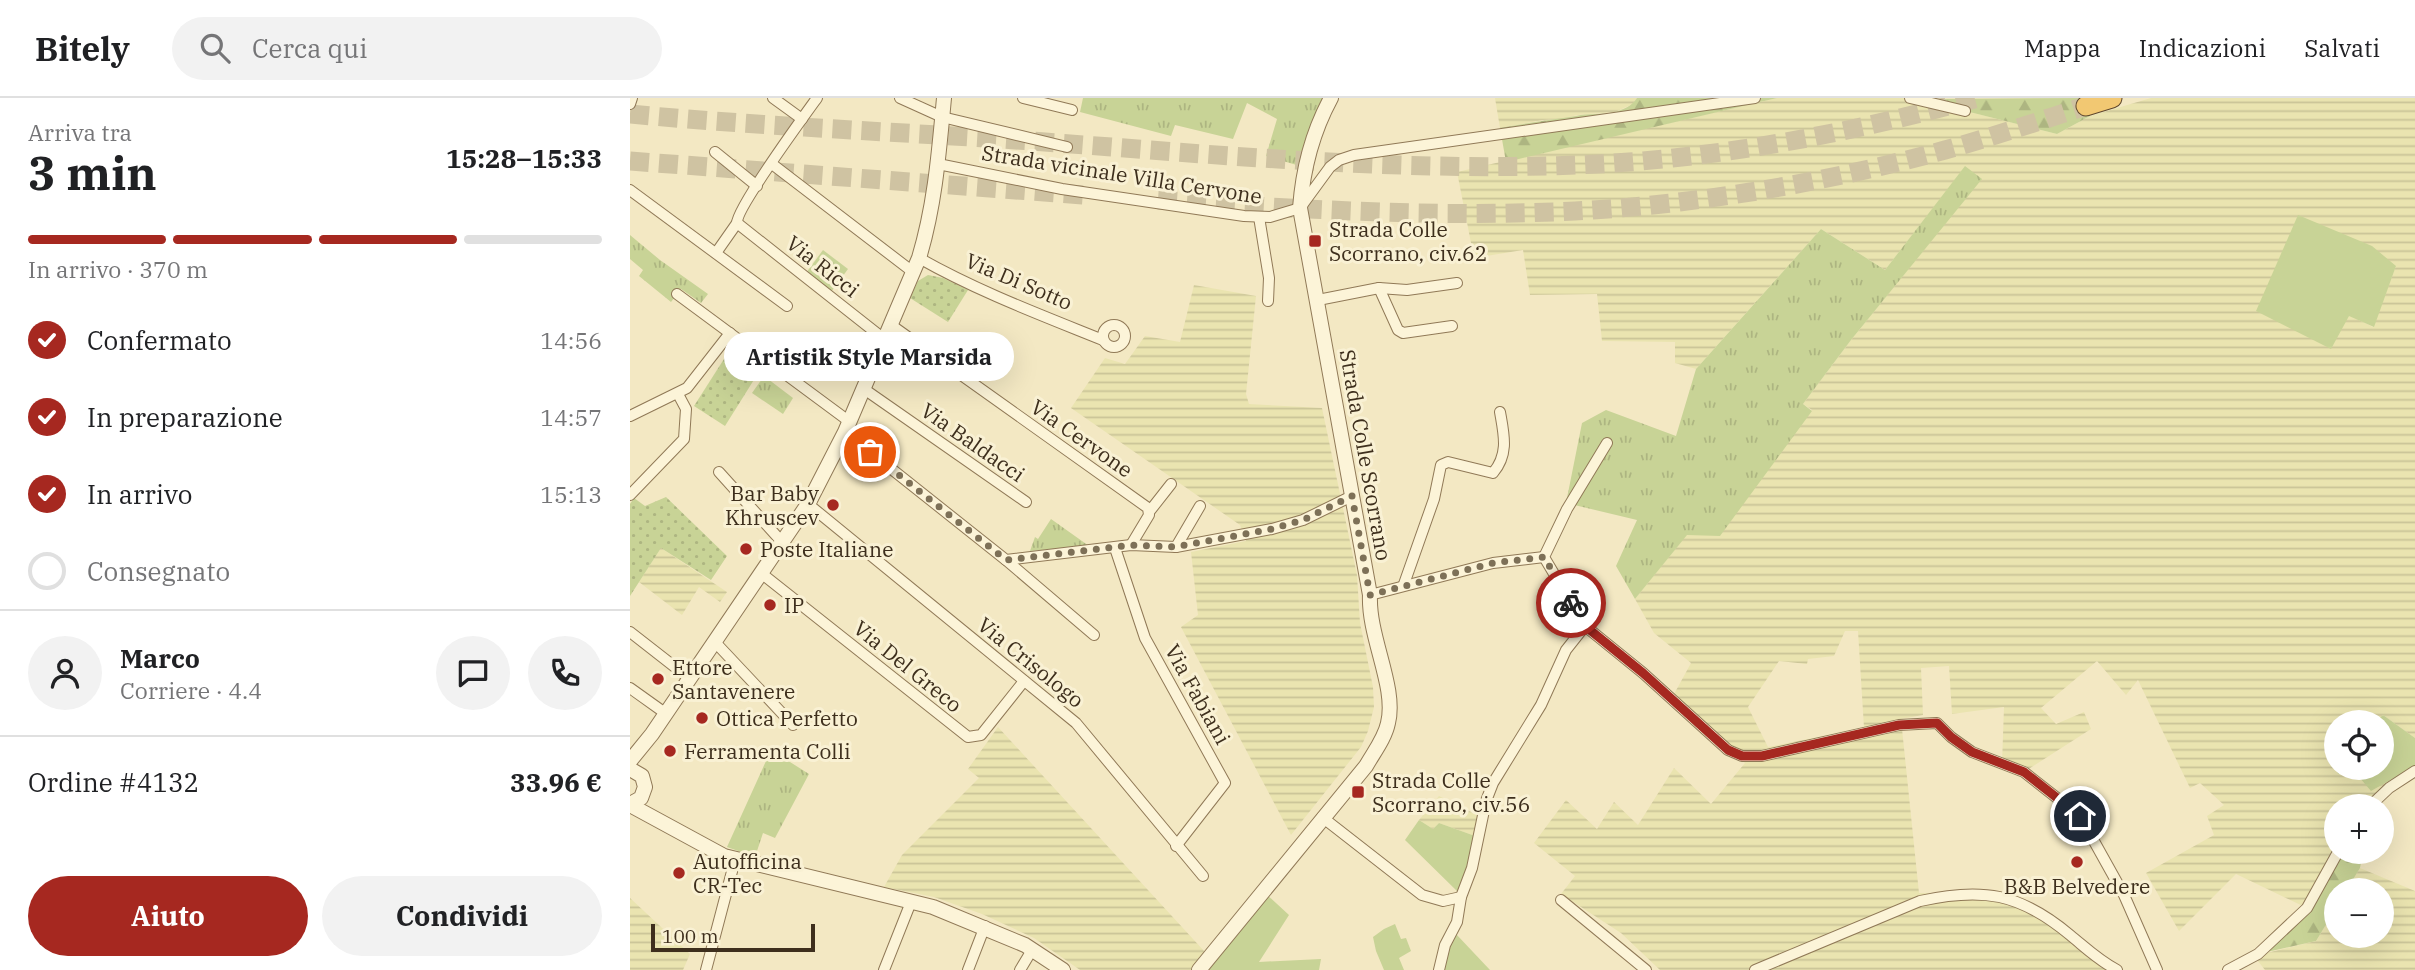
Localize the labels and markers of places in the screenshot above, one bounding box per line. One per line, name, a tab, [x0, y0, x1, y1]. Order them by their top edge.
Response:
place label: Strada Colle Scorrano, civ.62	[1329, 215, 1487, 267]
marker: Strada Colle Scorrano, civ.62	[1307, 233, 1323, 249]
callout: Artistik Style Marsida	[725, 333, 1015, 382]
pin	[840, 422, 900, 482]
place label: Bar Baby Khruscev	[725, 479, 820, 531]
marker: Bar Baby Khruscev	[825, 497, 841, 513]
place label: Poste Italiane	[760, 535, 893, 563]
marker: Poste Italiane	[738, 541, 754, 557]
place label: IP	[784, 591, 804, 619]
marker: IP	[762, 597, 778, 613]
place label: Ettore Santavenere	[672, 653, 795, 705]
marker: Ettore Santavenere	[650, 671, 666, 687]
place label: Ottica Perfetto	[716, 704, 858, 732]
marker: Ottica Perfetto	[694, 710, 710, 726]
place label: Ferramenta Colli	[684, 737, 851, 765]
marker: Ferramenta Colli	[662, 743, 678, 759]
place label: Strada Colle Scorrano, civ.56	[1372, 766, 1530, 818]
marker: Strada Colle Scorrano, civ.56	[1350, 784, 1366, 800]
pin	[2050, 786, 2110, 846]
place label: Autofficina CR-Tec	[693, 847, 802, 899]
marker: B&B Belvedere	[2069, 854, 2085, 870]
marker: Autofficina CR-Tec	[671, 865, 687, 881]
place label: B&B Belvedere	[2004, 872, 2150, 900]

